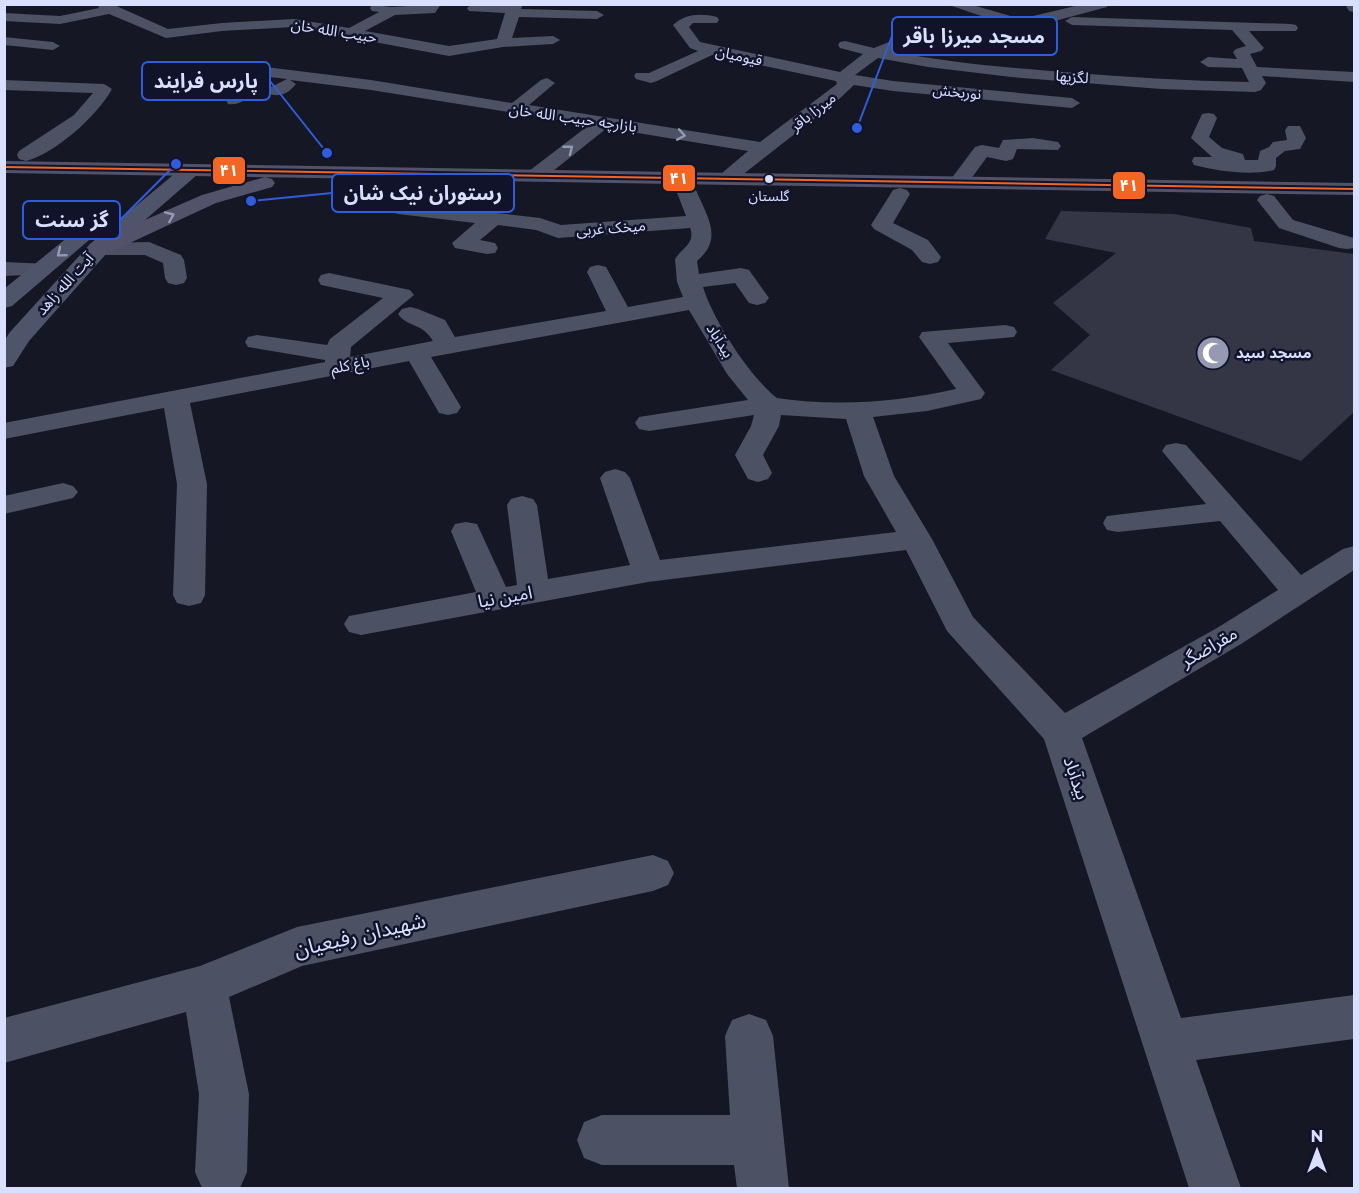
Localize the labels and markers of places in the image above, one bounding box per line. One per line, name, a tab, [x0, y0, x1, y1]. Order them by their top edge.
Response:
callout: مسجد میرزا باقر	[892, 17, 1057, 55]
callout: پارس فرایند	[142, 62, 270, 100]
marker: گلستان	[763, 173, 775, 185]
callout: رستوران نیک شان	[332, 174, 514, 212]
place label: گلستان	[749, 187, 790, 205]
callout: گز سنت	[23, 201, 120, 239]
mosque icon: مسجد سید	[1195, 335, 1231, 371]
place label: مسجد سید	[1236, 343, 1312, 362]

